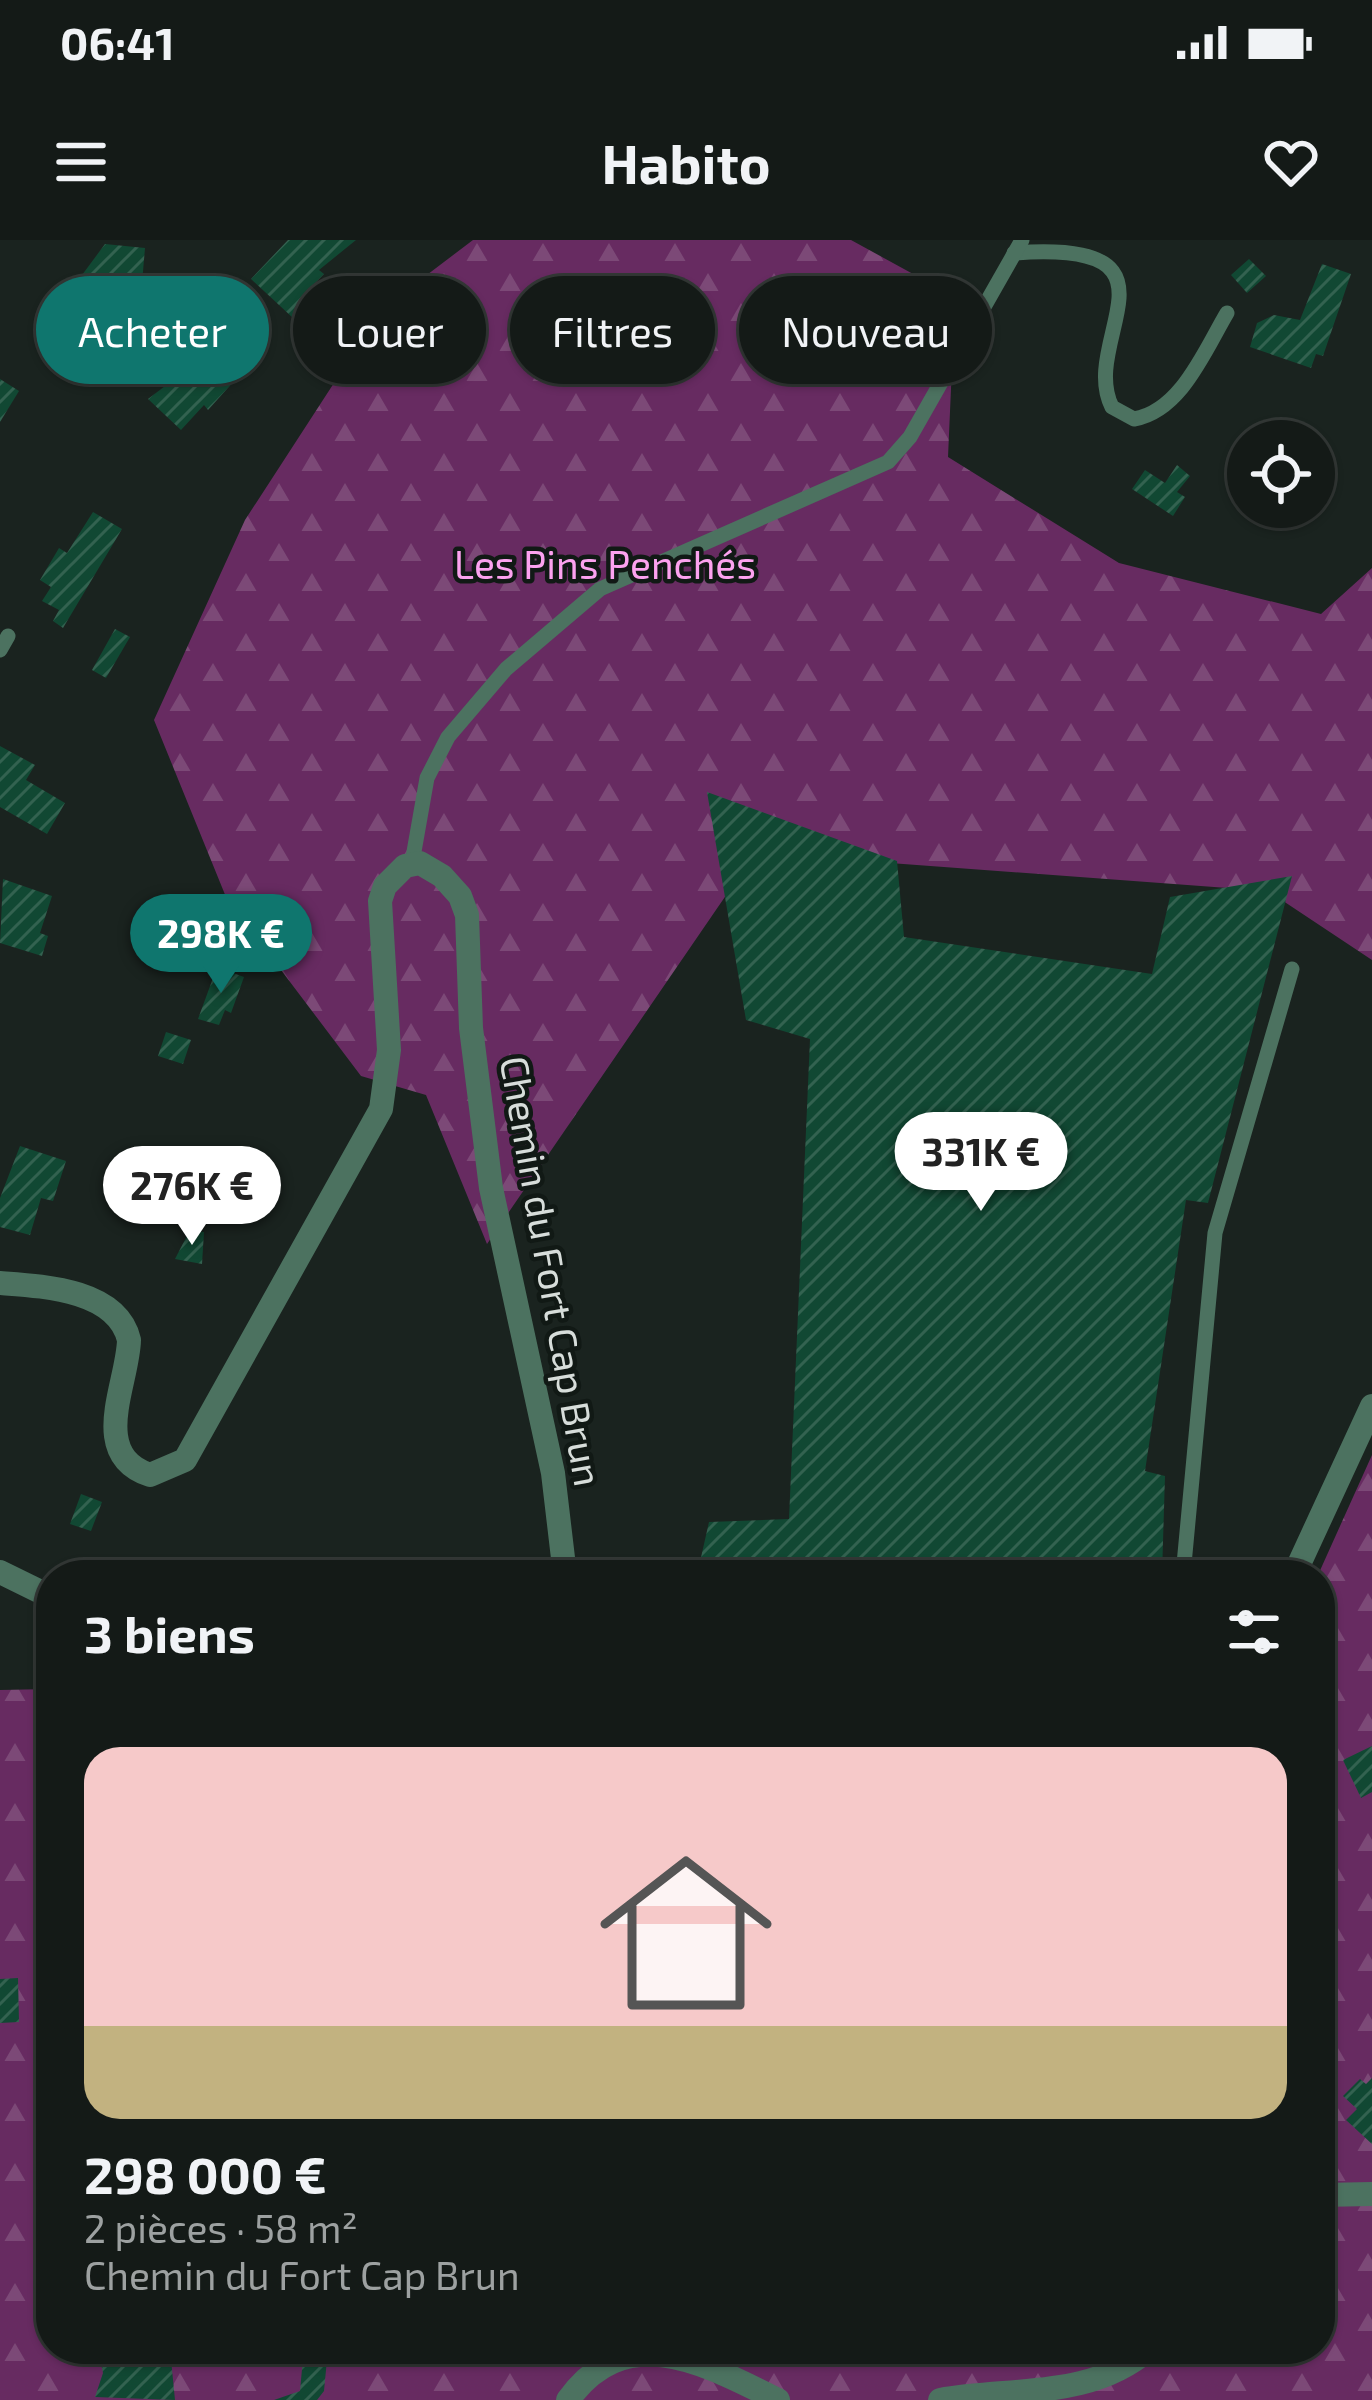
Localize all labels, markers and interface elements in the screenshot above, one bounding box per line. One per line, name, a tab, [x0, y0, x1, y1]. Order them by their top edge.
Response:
text: 06:41	[60, 15, 175, 69]
icon: menu	[48, 129, 114, 195]
icon: heart	[1258, 129, 1324, 195]
text: Habito	[601, 130, 771, 195]
chip: Acheter	[36, 276, 269, 384]
chip: Louer	[293, 276, 486, 384]
chip: Filtres	[510, 276, 715, 384]
chip: Nouveau	[739, 276, 992, 384]
map controls	[1227, 420, 1335, 528]
button: locate	[1227, 420, 1335, 528]
park label: Les Pins Penchés	[454, 540, 756, 587]
pin: 298K €	[123, 894, 319, 996]
text: 298K €	[157, 909, 285, 956]
street label: Chemin du Fort Cap Brun	[492, 1052, 613, 1489]
pin: 331K €	[883, 1112, 1079, 1214]
text: 331K €	[922, 1127, 1040, 1174]
pin: 276K €	[94, 1146, 290, 1248]
text: 276K €	[130, 1161, 254, 1208]
icon: filters	[1221, 1599, 1287, 1665]
text: 3 biens	[84, 1602, 255, 1663]
icon: home	[578, 1825, 794, 2041]
text: 298 000 €	[84, 2143, 327, 2204]
text: 2 pièces · 58 m²	[84, 2204, 358, 2251]
text: Chemin du Fort Cap Brun	[84, 2251, 520, 2298]

